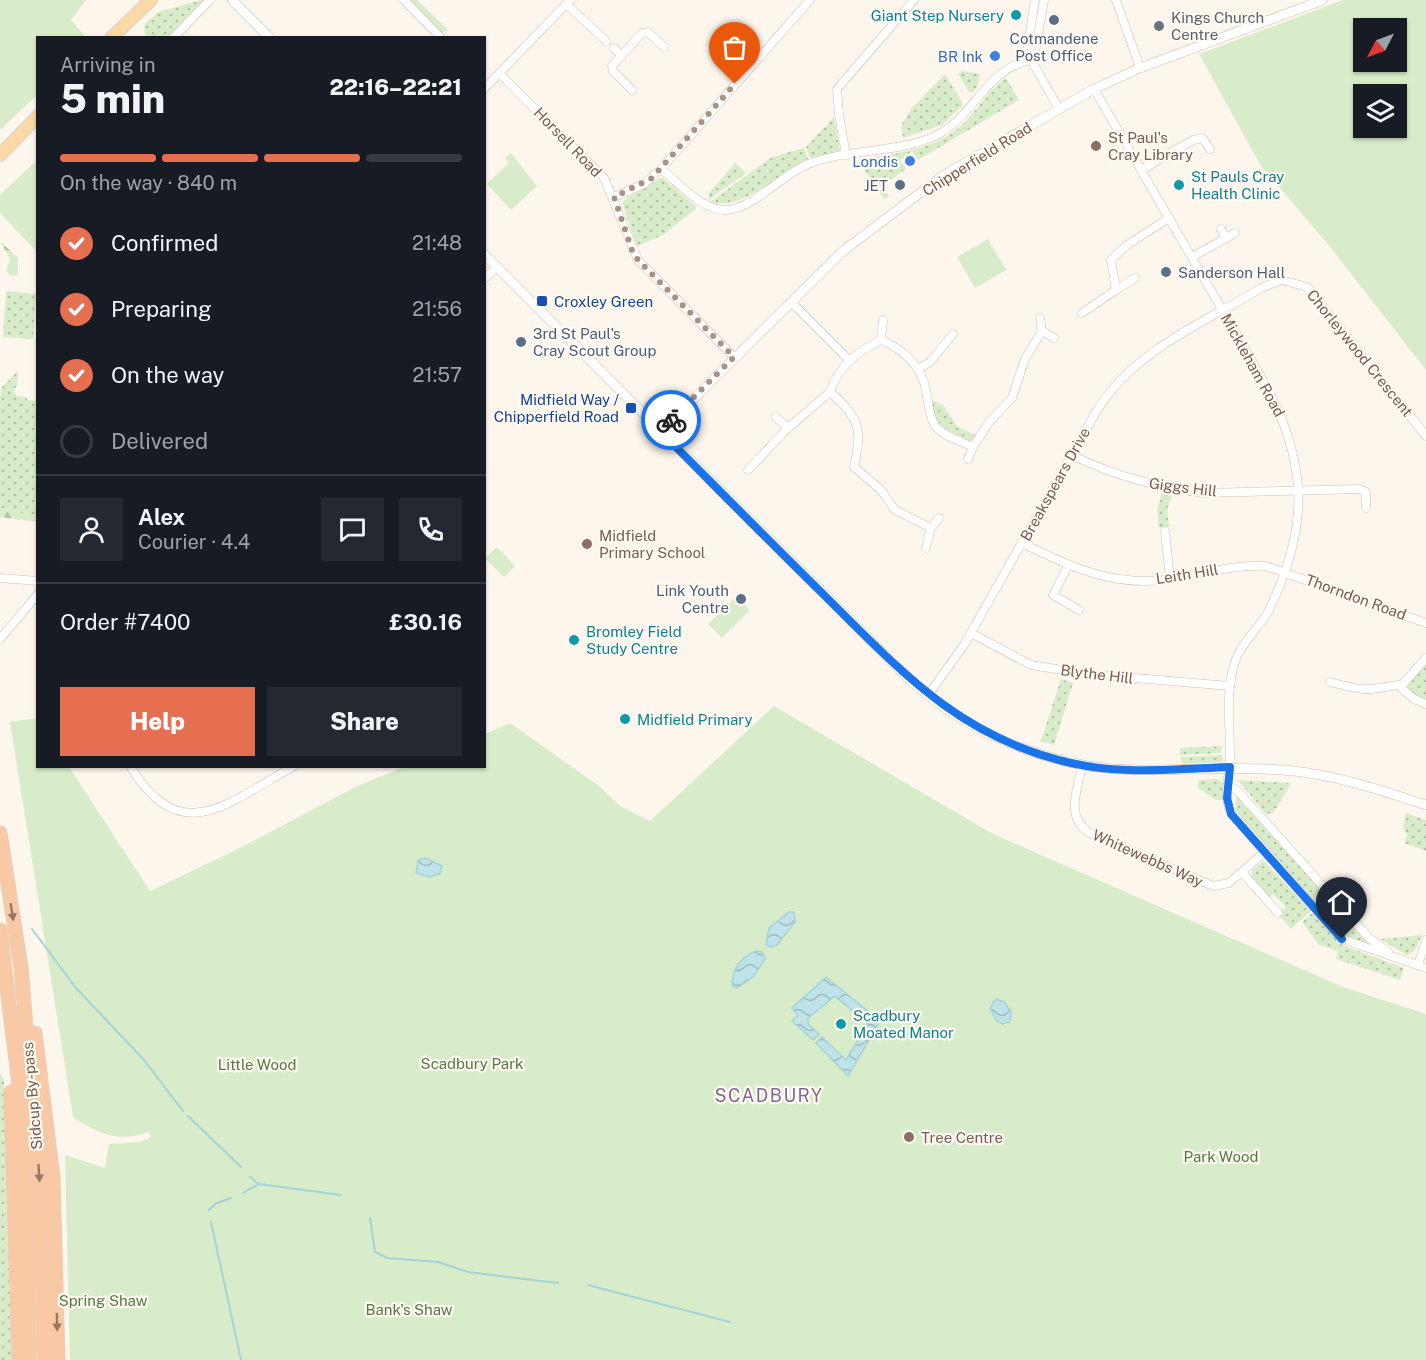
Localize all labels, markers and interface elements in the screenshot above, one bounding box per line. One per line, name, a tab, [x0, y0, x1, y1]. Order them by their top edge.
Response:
place label: Giant Step Nursery	[871, 7, 1004, 24]
marker: Giant Step Nursery	[1009, 8, 1023, 22]
place label: Kings Church Centre	[1171, 9, 1264, 43]
marker: Cotmandene Post Office	[1047, 13, 1061, 27]
north arrow	[1353, 18, 1407, 72]
map controls	[1353, 18, 1407, 138]
marker: Kings Church Centre	[1152, 19, 1166, 33]
pin	[709, 22, 760, 84]
place label: Cotmandene Post Office	[1010, 30, 1098, 64]
icon: bag	[718, 31, 751, 64]
place label: BR Ink	[938, 48, 983, 65]
marker: BR Ink	[988, 49, 1002, 63]
text: Arriving in	[60, 53, 155, 77]
text: 22:16–22:21	[329, 74, 462, 100]
text: 5 min	[60, 76, 165, 122]
button: layers	[1353, 84, 1407, 138]
street label: Horsell Road	[531, 104, 605, 180]
street label: Chipperfield Road	[919, 119, 1035, 199]
place label: St Paul's Cray Library	[1108, 129, 1193, 163]
marker: St Paul's Cray Library	[1089, 139, 1103, 153]
place label: Londis	[852, 153, 898, 170]
marker: Londis	[903, 154, 917, 168]
place label: St Pauls Cray Health Clinic	[1191, 168, 1284, 202]
text: On the way · 840 m	[60, 171, 237, 195]
place label: JET	[864, 177, 888, 194]
marker: JET	[893, 178, 907, 192]
marker: St Pauls Cray Health Clinic	[1172, 178, 1186, 192]
icon: check	[60, 227, 93, 260]
text: Confirmed	[111, 230, 218, 256]
text: 21:48	[412, 231, 462, 255]
place label: Sanderson Hall	[1178, 264, 1285, 281]
marker: Sanderson Hall	[1159, 265, 1173, 279]
street label: Chorleywood Crescent	[1304, 286, 1416, 420]
icon: check	[60, 293, 93, 326]
place label: Croxley Green	[554, 293, 653, 310]
marker: Croxley Green	[535, 294, 549, 308]
text: Preparing	[111, 296, 212, 322]
text: 21:56	[412, 297, 462, 321]
street label: Mickleham Road	[1218, 310, 1288, 420]
place label: 3rd St Paul's Cray Scout Group	[533, 325, 656, 359]
marker: 3rd St Paul's Cray Scout Group	[514, 335, 528, 349]
icon: check	[60, 359, 93, 392]
text: On the way	[111, 362, 224, 388]
text: 21:57	[413, 363, 462, 387]
courier	[641, 390, 701, 450]
place label: Midfield Way / Chipperfield Road	[494, 391, 620, 425]
marker: Midfield Way / Chipperfield Road	[624, 401, 638, 415]
icon: bike	[655, 404, 688, 437]
street label: Breakspears Drive	[1017, 424, 1093, 544]
text: Delivered	[111, 428, 208, 454]
street label: Giggs Hill	[1148, 474, 1218, 500]
button: person	[60, 498, 123, 561]
button: chat	[321, 498, 384, 561]
button: phone	[399, 498, 462, 561]
text: Alex	[138, 504, 185, 530]
place label: Midfield Primary School	[599, 527, 705, 561]
text: Courier · 4.4	[138, 530, 250, 554]
marker: Midfield Primary School	[580, 537, 594, 551]
street label: Leith Hill	[1155, 561, 1219, 587]
street label: Thorndon Road	[1303, 571, 1409, 623]
place label: Link Youth Centre	[656, 582, 729, 616]
marker: Link Youth Centre	[734, 592, 748, 606]
text: Order #7400	[60, 609, 190, 635]
text: £30.16	[389, 609, 462, 635]
place label: Bromley Field Study Centre	[586, 623, 682, 657]
marker: Bromley Field Study Centre	[567, 633, 581, 647]
street label: Blythe Hill	[1060, 661, 1134, 687]
button: Help	[60, 687, 255, 756]
button: Share	[267, 687, 462, 756]
place label: Midfield Primary	[637, 711, 752, 728]
marker: Midfield Primary	[618, 712, 632, 726]
street label: Whitewebbs Way	[1090, 826, 1206, 890]
pin	[1316, 877, 1367, 939]
icon: home	[1325, 886, 1358, 919]
one-way arrow	[8, 903, 17, 922]
place label: Scadbury Moated Manor	[853, 1007, 954, 1041]
marker: Scadbury Moated Manor	[834, 1017, 848, 1031]
street label: Sidcup By-pass	[19, 1041, 45, 1151]
park label: Scadbury Park	[421, 1055, 523, 1072]
park label: Little Wood	[218, 1056, 296, 1073]
district label: SCADBURY	[715, 1085, 823, 1106]
place label: Tree Centre	[921, 1129, 1003, 1146]
marker: Tree Centre	[902, 1130, 916, 1144]
park label: Park Wood	[1184, 1148, 1258, 1165]
one-way arrow	[34, 1164, 43, 1183]
park label: Spring Shaw	[59, 1292, 148, 1309]
park label: Bank's Shaw	[366, 1301, 453, 1318]
one-way arrow	[53, 1313, 62, 1332]

